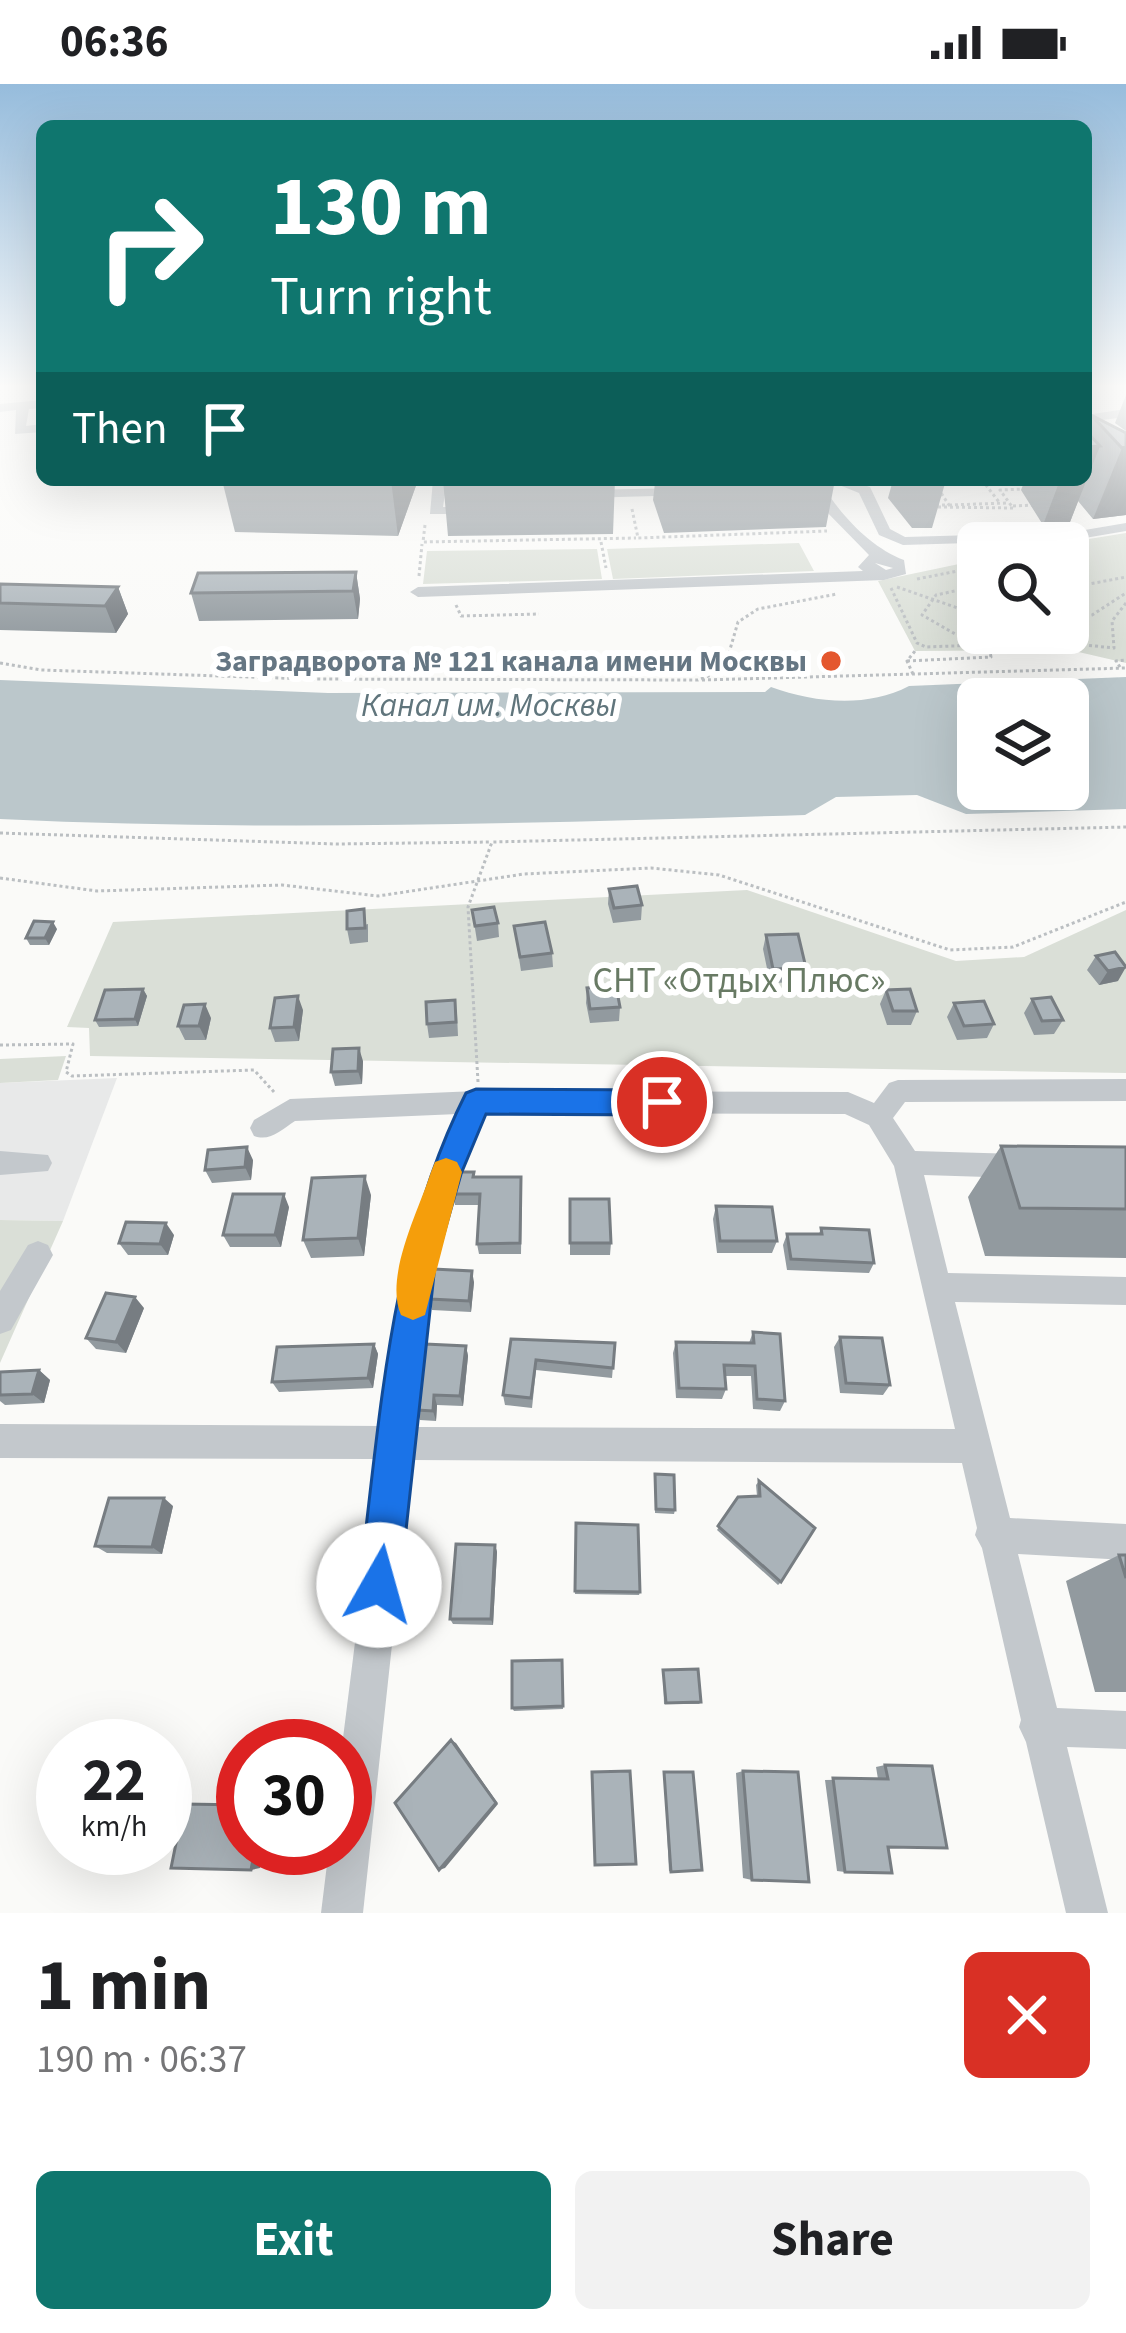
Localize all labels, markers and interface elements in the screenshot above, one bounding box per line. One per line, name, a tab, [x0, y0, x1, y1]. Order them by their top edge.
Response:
text: 06:36	[60, 10, 169, 74]
text: 130 m	[270, 148, 492, 268]
icon: right	[72, 168, 228, 324]
text: Turn right	[270, 259, 492, 336]
icon: arrive	[192, 396, 258, 462]
text: Then	[72, 397, 168, 461]
map controls	[957, 522, 1089, 810]
button: search	[957, 522, 1089, 654]
place label: Заградворота № 121 канала имени Москвы	[215, 640, 807, 683]
marker: Заградворота № 121 канала имени Москвы	[818, 648, 844, 674]
button: layers	[957, 678, 1089, 810]
water label: Канал им. Москвы	[361, 682, 617, 729]
park label: СНТ «Отдых Плюс»	[593, 955, 885, 1006]
pin	[611, 1051, 713, 1153]
icon: arrive	[629, 1069, 695, 1135]
position arrow	[316, 1522, 442, 1648]
speed limit sign: 30	[216, 1719, 372, 1875]
text: 22	[82, 1739, 146, 1824]
text: km/h	[81, 1805, 147, 1848]
text: 1 min	[36, 1935, 211, 2038]
button: close	[964, 1952, 1090, 2078]
text: 190 m · 06:37	[36, 2032, 247, 2088]
button: Exit	[36, 2171, 551, 2309]
button: Share	[575, 2171, 1090, 2309]

